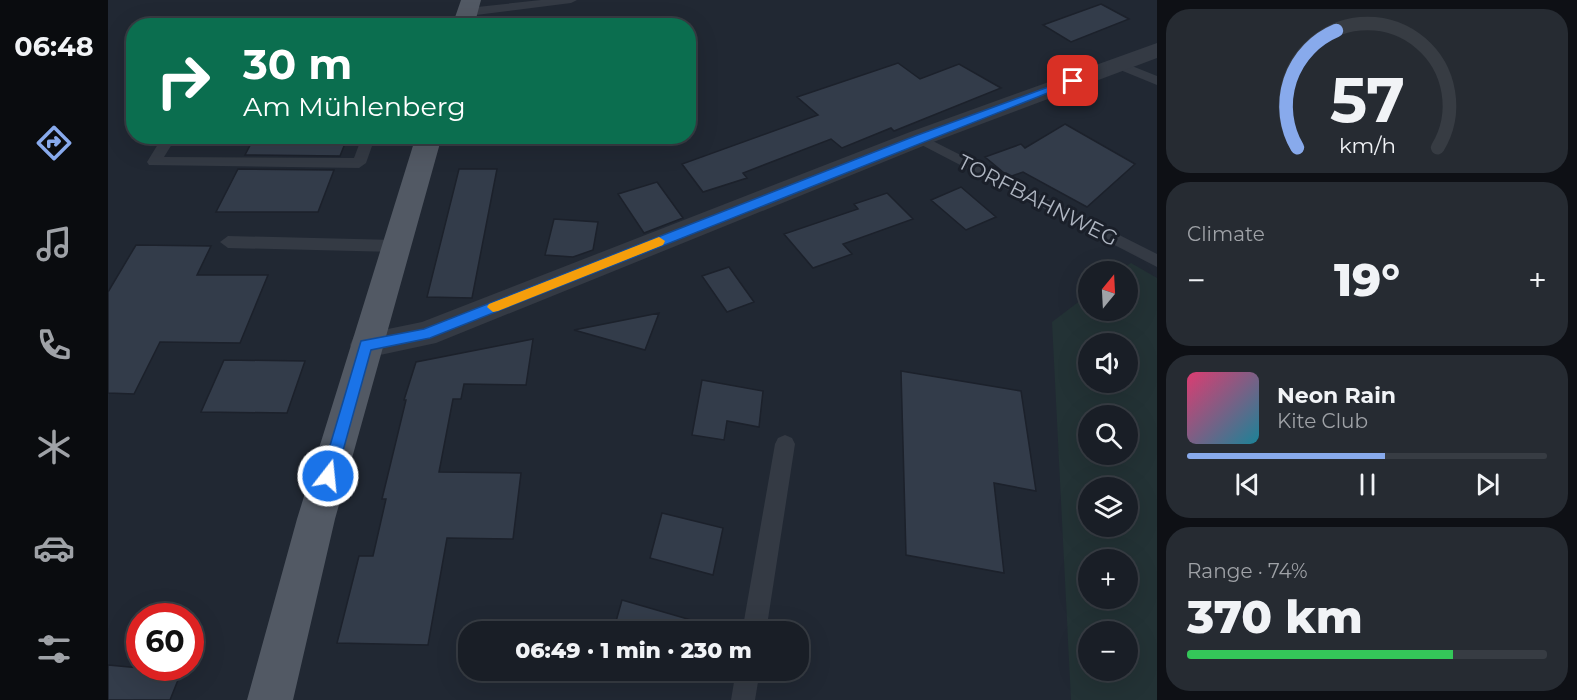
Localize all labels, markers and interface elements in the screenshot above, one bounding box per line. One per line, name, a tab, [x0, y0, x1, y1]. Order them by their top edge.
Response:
text: 06:48	[14, 30, 94, 63]
text: 30 m	[243, 38, 352, 90]
icon: right	[144, 42, 222, 120]
pin	[1047, 55, 1098, 106]
text: 57	[1329, 62, 1405, 138]
icon: arrive	[1056, 64, 1089, 97]
text: Am Mühlenberg	[243, 90, 466, 123]
icon: directions	[33, 122, 75, 164]
text: km/h	[1338, 132, 1396, 158]
street label: TORFBAHNWEG	[954, 149, 1122, 251]
text: Climate	[1187, 222, 1265, 246]
icon: music	[33, 223, 75, 265]
text: 19°	[1334, 252, 1400, 307]
text: −	[1187, 260, 1206, 300]
text: +	[1528, 260, 1547, 300]
north arrow	[1078, 261, 1138, 321]
map controls	[1078, 261, 1138, 681]
icon: phone	[33, 324, 75, 366]
button: sound	[1078, 333, 1138, 393]
text: Neon Rain	[1277, 382, 1396, 409]
button: search	[1078, 405, 1138, 465]
text: Kite Club	[1277, 409, 1368, 433]
icon: climate	[33, 426, 75, 468]
position arrow	[296, 444, 360, 508]
icon: previous	[1231, 468, 1264, 501]
icon: pause	[1351, 468, 1384, 501]
icon: next	[1471, 468, 1504, 501]
button: layers	[1078, 477, 1138, 537]
icon: car	[33, 527, 75, 569]
button: +	[1078, 549, 1138, 609]
text: Range · 74%	[1187, 559, 1308, 583]
text: 370 km	[1187, 589, 1363, 644]
speed limit sign: 60	[126, 603, 204, 681]
button: −	[1078, 621, 1138, 681]
icon: filters	[33, 628, 75, 670]
text: 06:49 · 1 min · 230 m	[515, 637, 752, 664]

